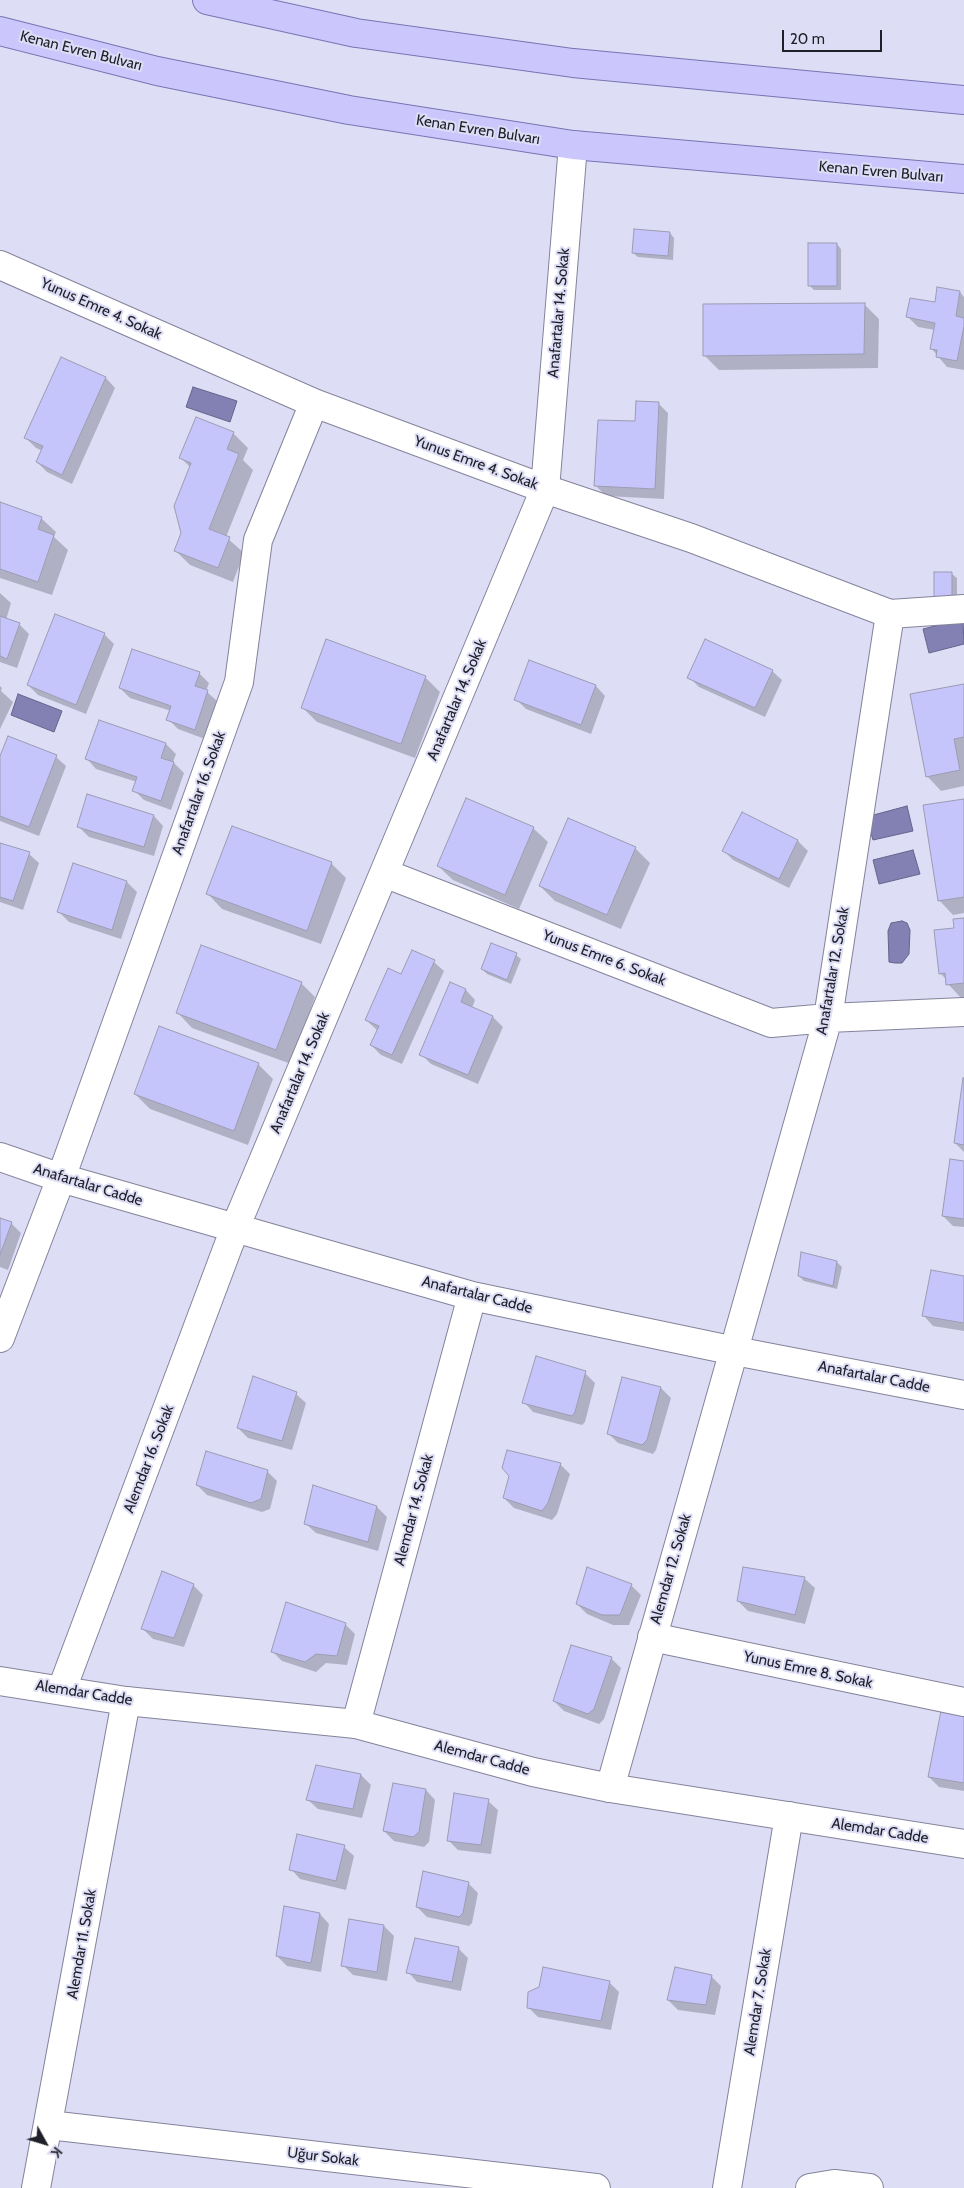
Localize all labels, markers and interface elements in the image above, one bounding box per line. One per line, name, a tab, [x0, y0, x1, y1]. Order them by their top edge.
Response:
scale bar	[784, 20, 884, 52]
street label: Kenan Evren Bulvarı	[18, 27, 144, 75]
text: 20 m	[790, 30, 825, 48]
street label: Kenan Evren Bulvarı	[415, 111, 541, 149]
street label: Kenan Evren Bulvarı	[818, 158, 944, 186]
street label: Anafartalar 14. Sokak	[544, 247, 574, 379]
street label: Yunus Emre 4. Sokak	[38, 274, 164, 344]
street label: Yunus Emre 4. Sokak	[412, 432, 540, 494]
street label: Anafartalar 14. Sokak	[423, 637, 491, 763]
street label: Anafartalar 16. Sokak	[168, 729, 230, 857]
street label: Anafartalar 12. Sokak	[813, 906, 853, 1036]
street label: Yunus Emre 6. Sokak	[540, 926, 668, 990]
street label: Anafartalar 14. Sokak	[266, 1010, 334, 1136]
street label: Anafartalar Cadde	[31, 1160, 145, 1210]
street label: Anafartalar Cadde	[420, 1273, 534, 1317]
street label: Anafartalar Cadde	[817, 1357, 931, 1397]
street label: Alemdar 16. Sokak	[120, 1402, 178, 1516]
street label: Alemdar 14. Sokak	[390, 1452, 438, 1568]
street label: Alemdar 12. Sokak	[647, 1512, 695, 1626]
street label: Yunus Emre 8. Sokak	[742, 1648, 874, 1692]
street label: Alemdar Cadde	[34, 1676, 134, 1710]
street label: Alemdar Cadde	[432, 1737, 532, 1779]
street label: Alemdar Cadde	[830, 1814, 930, 1848]
street label: Alemdar 11. Sokak	[64, 1888, 100, 2000]
street label: Alemdar 7. Sokak	[741, 1947, 775, 2057]
north arrow	[20, 2118, 70, 2168]
text: K	[47, 2143, 66, 2162]
street label: Uğur Sokak	[286, 2144, 360, 2170]

